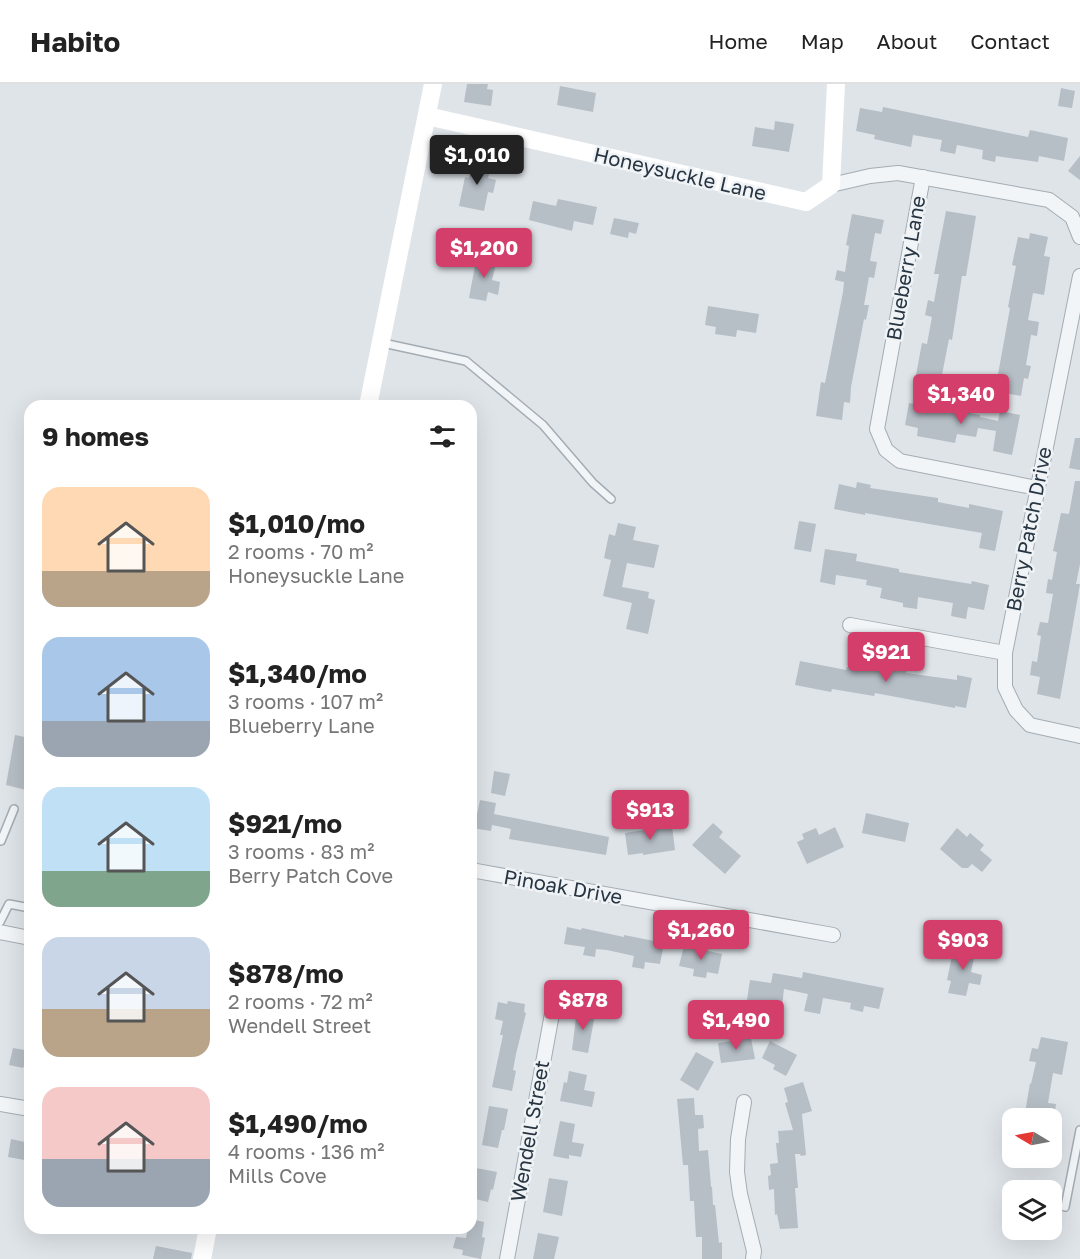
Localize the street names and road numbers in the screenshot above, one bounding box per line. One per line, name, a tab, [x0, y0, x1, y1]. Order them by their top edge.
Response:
street label: Honeysuckle Lane	[592, 141, 769, 205]
street label: Blueberry Lane	[880, 194, 930, 342]
street label: Berry Patch Drive	[1000, 444, 1056, 613]
street label: Pinoak Drive	[502, 864, 624, 908]
street label: Wendell Street	[505, 1058, 553, 1203]

